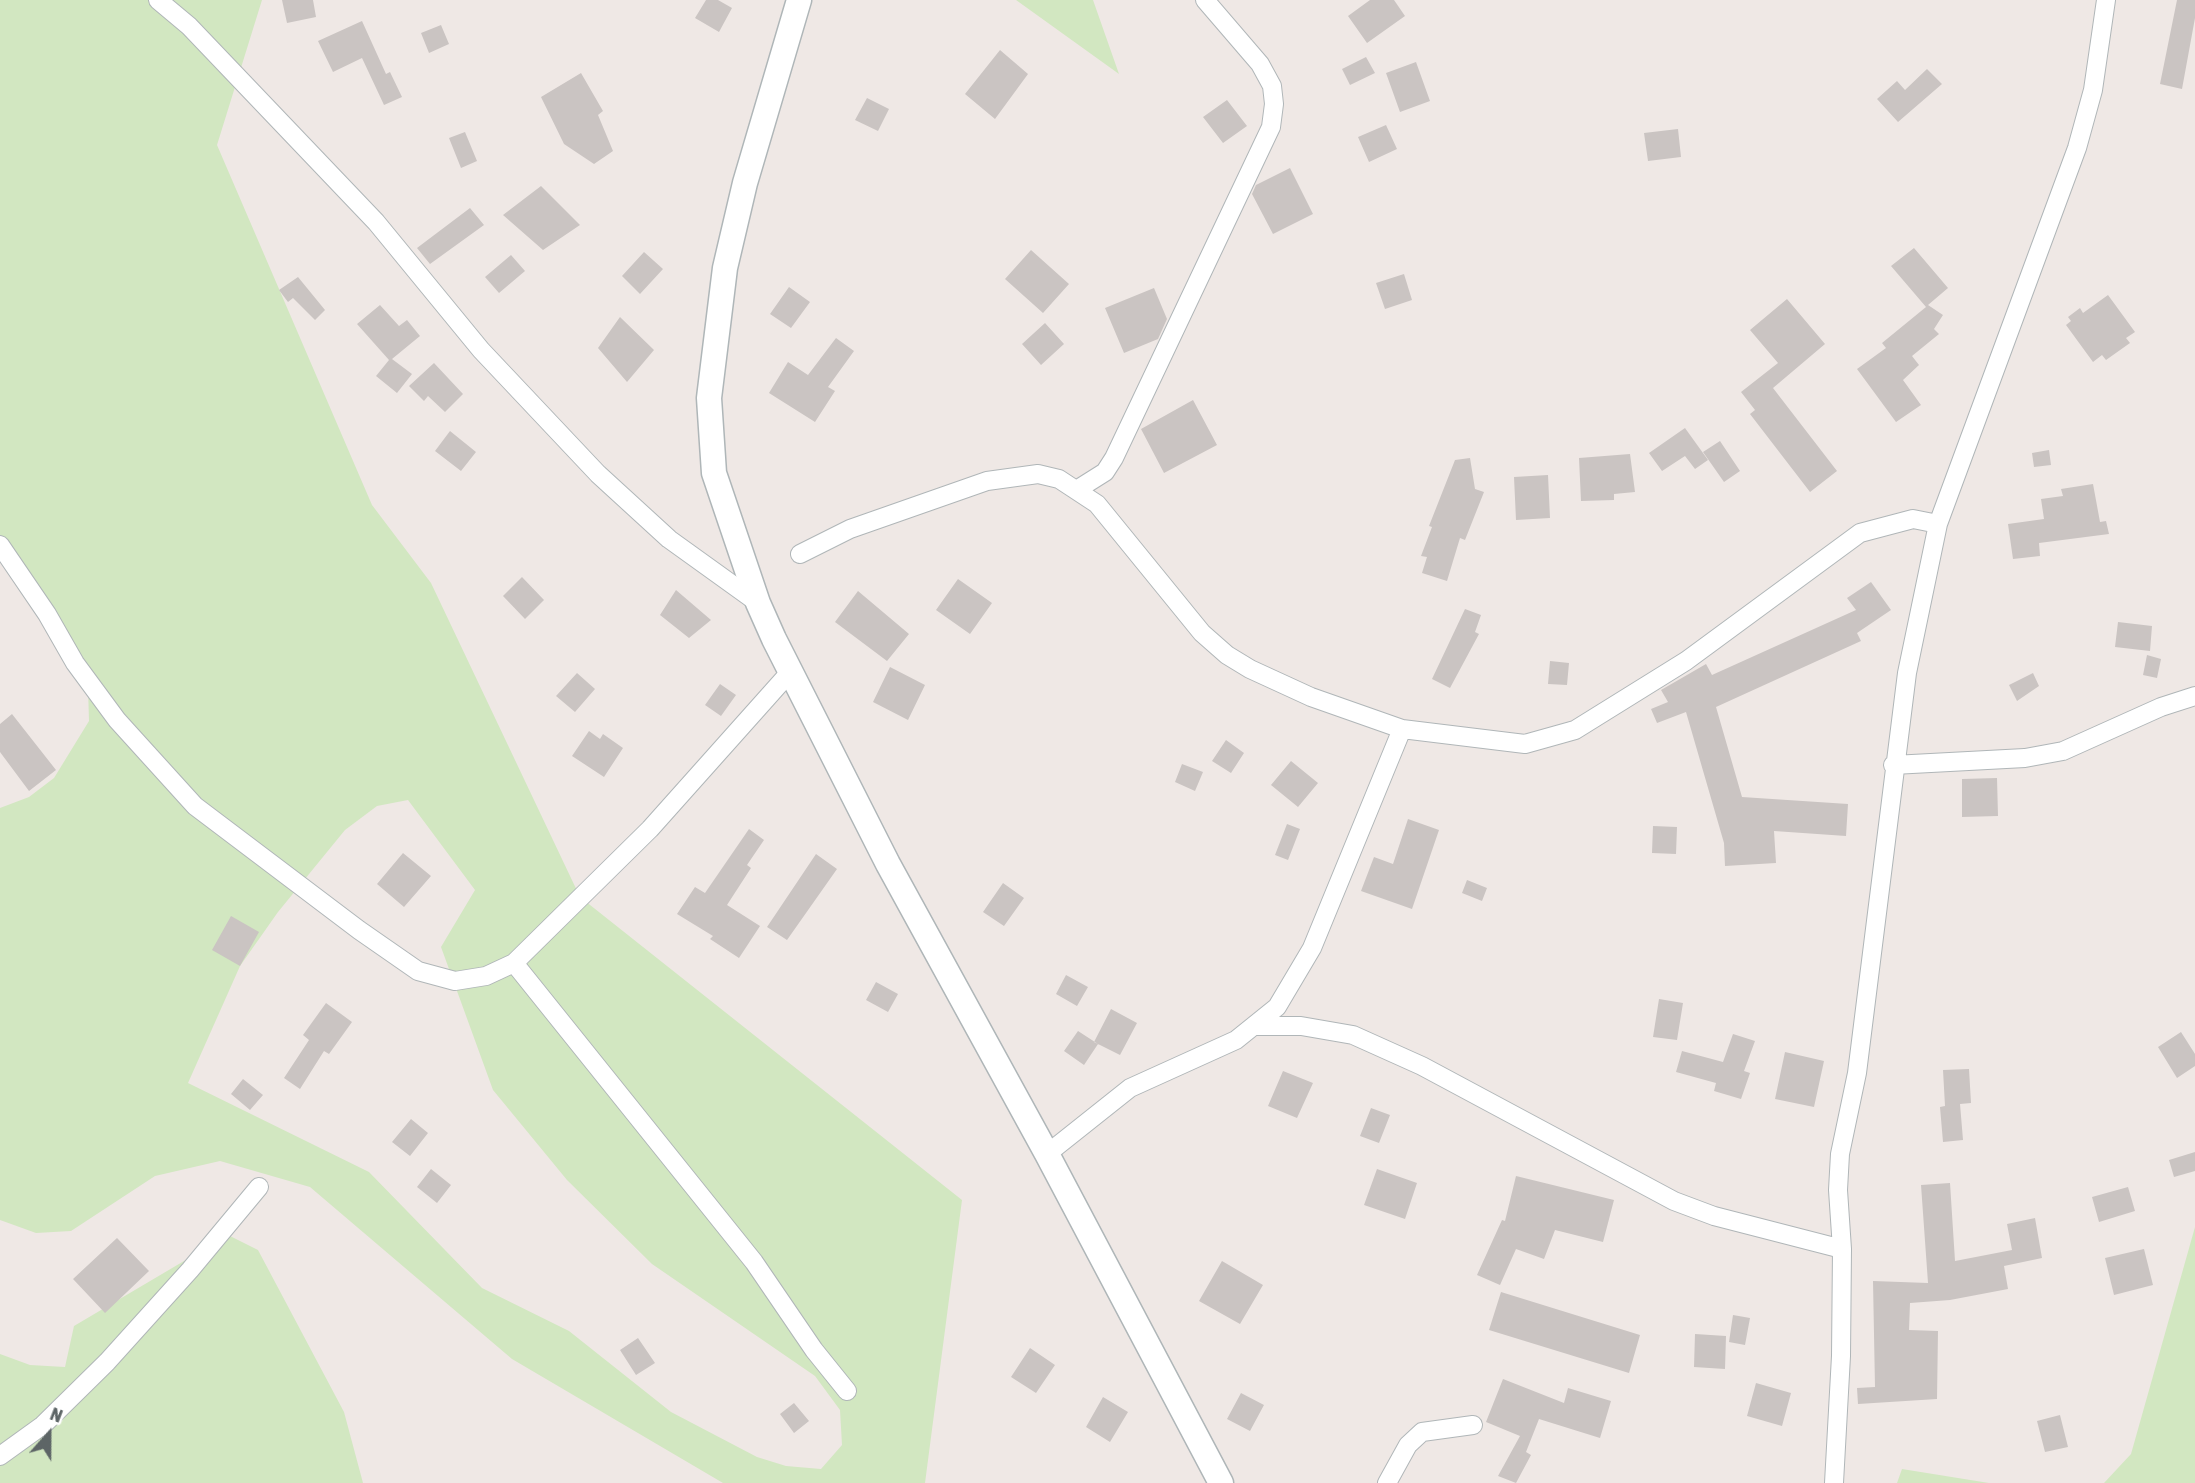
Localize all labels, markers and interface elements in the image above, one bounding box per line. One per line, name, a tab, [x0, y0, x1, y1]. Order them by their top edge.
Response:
north arrow	[14, 1399, 84, 1469]
text: N	[47, 1402, 66, 1427]

